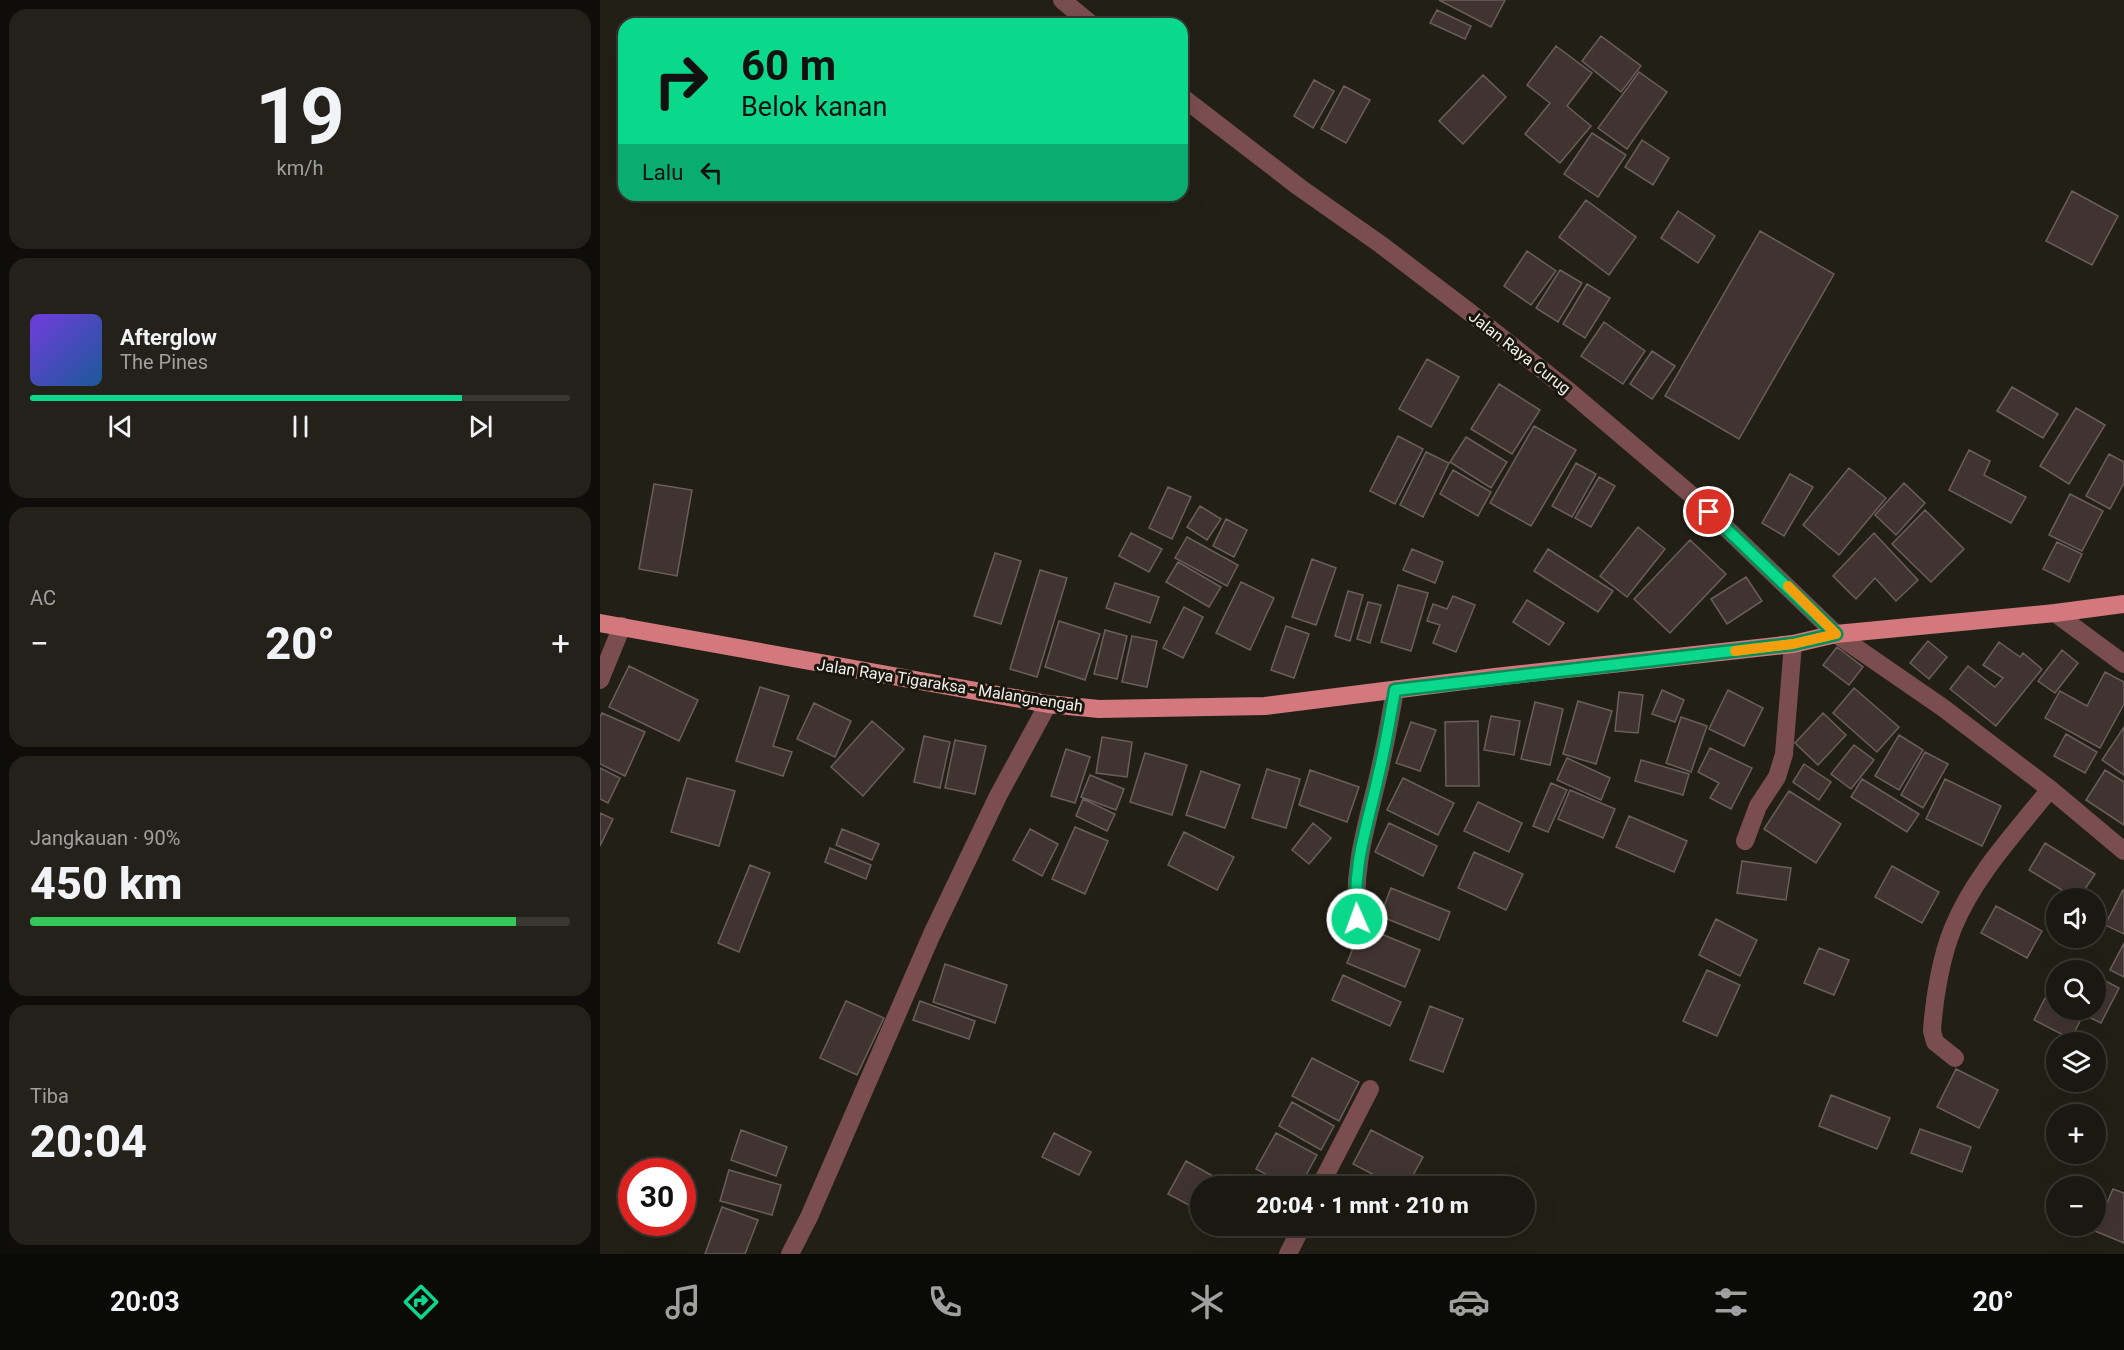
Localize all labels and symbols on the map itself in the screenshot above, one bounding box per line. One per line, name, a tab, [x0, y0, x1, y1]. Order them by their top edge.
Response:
street label: Jalan Raya Curug	[1465, 307, 1574, 398]
pin	[1683, 486, 1734, 537]
street label: Jalan Raya Tigaraksa - Malangnengah	[815, 655, 1084, 716]
position arrow	[1325, 887, 1389, 951]
speed limit sign: 30	[618, 1158, 696, 1236]

